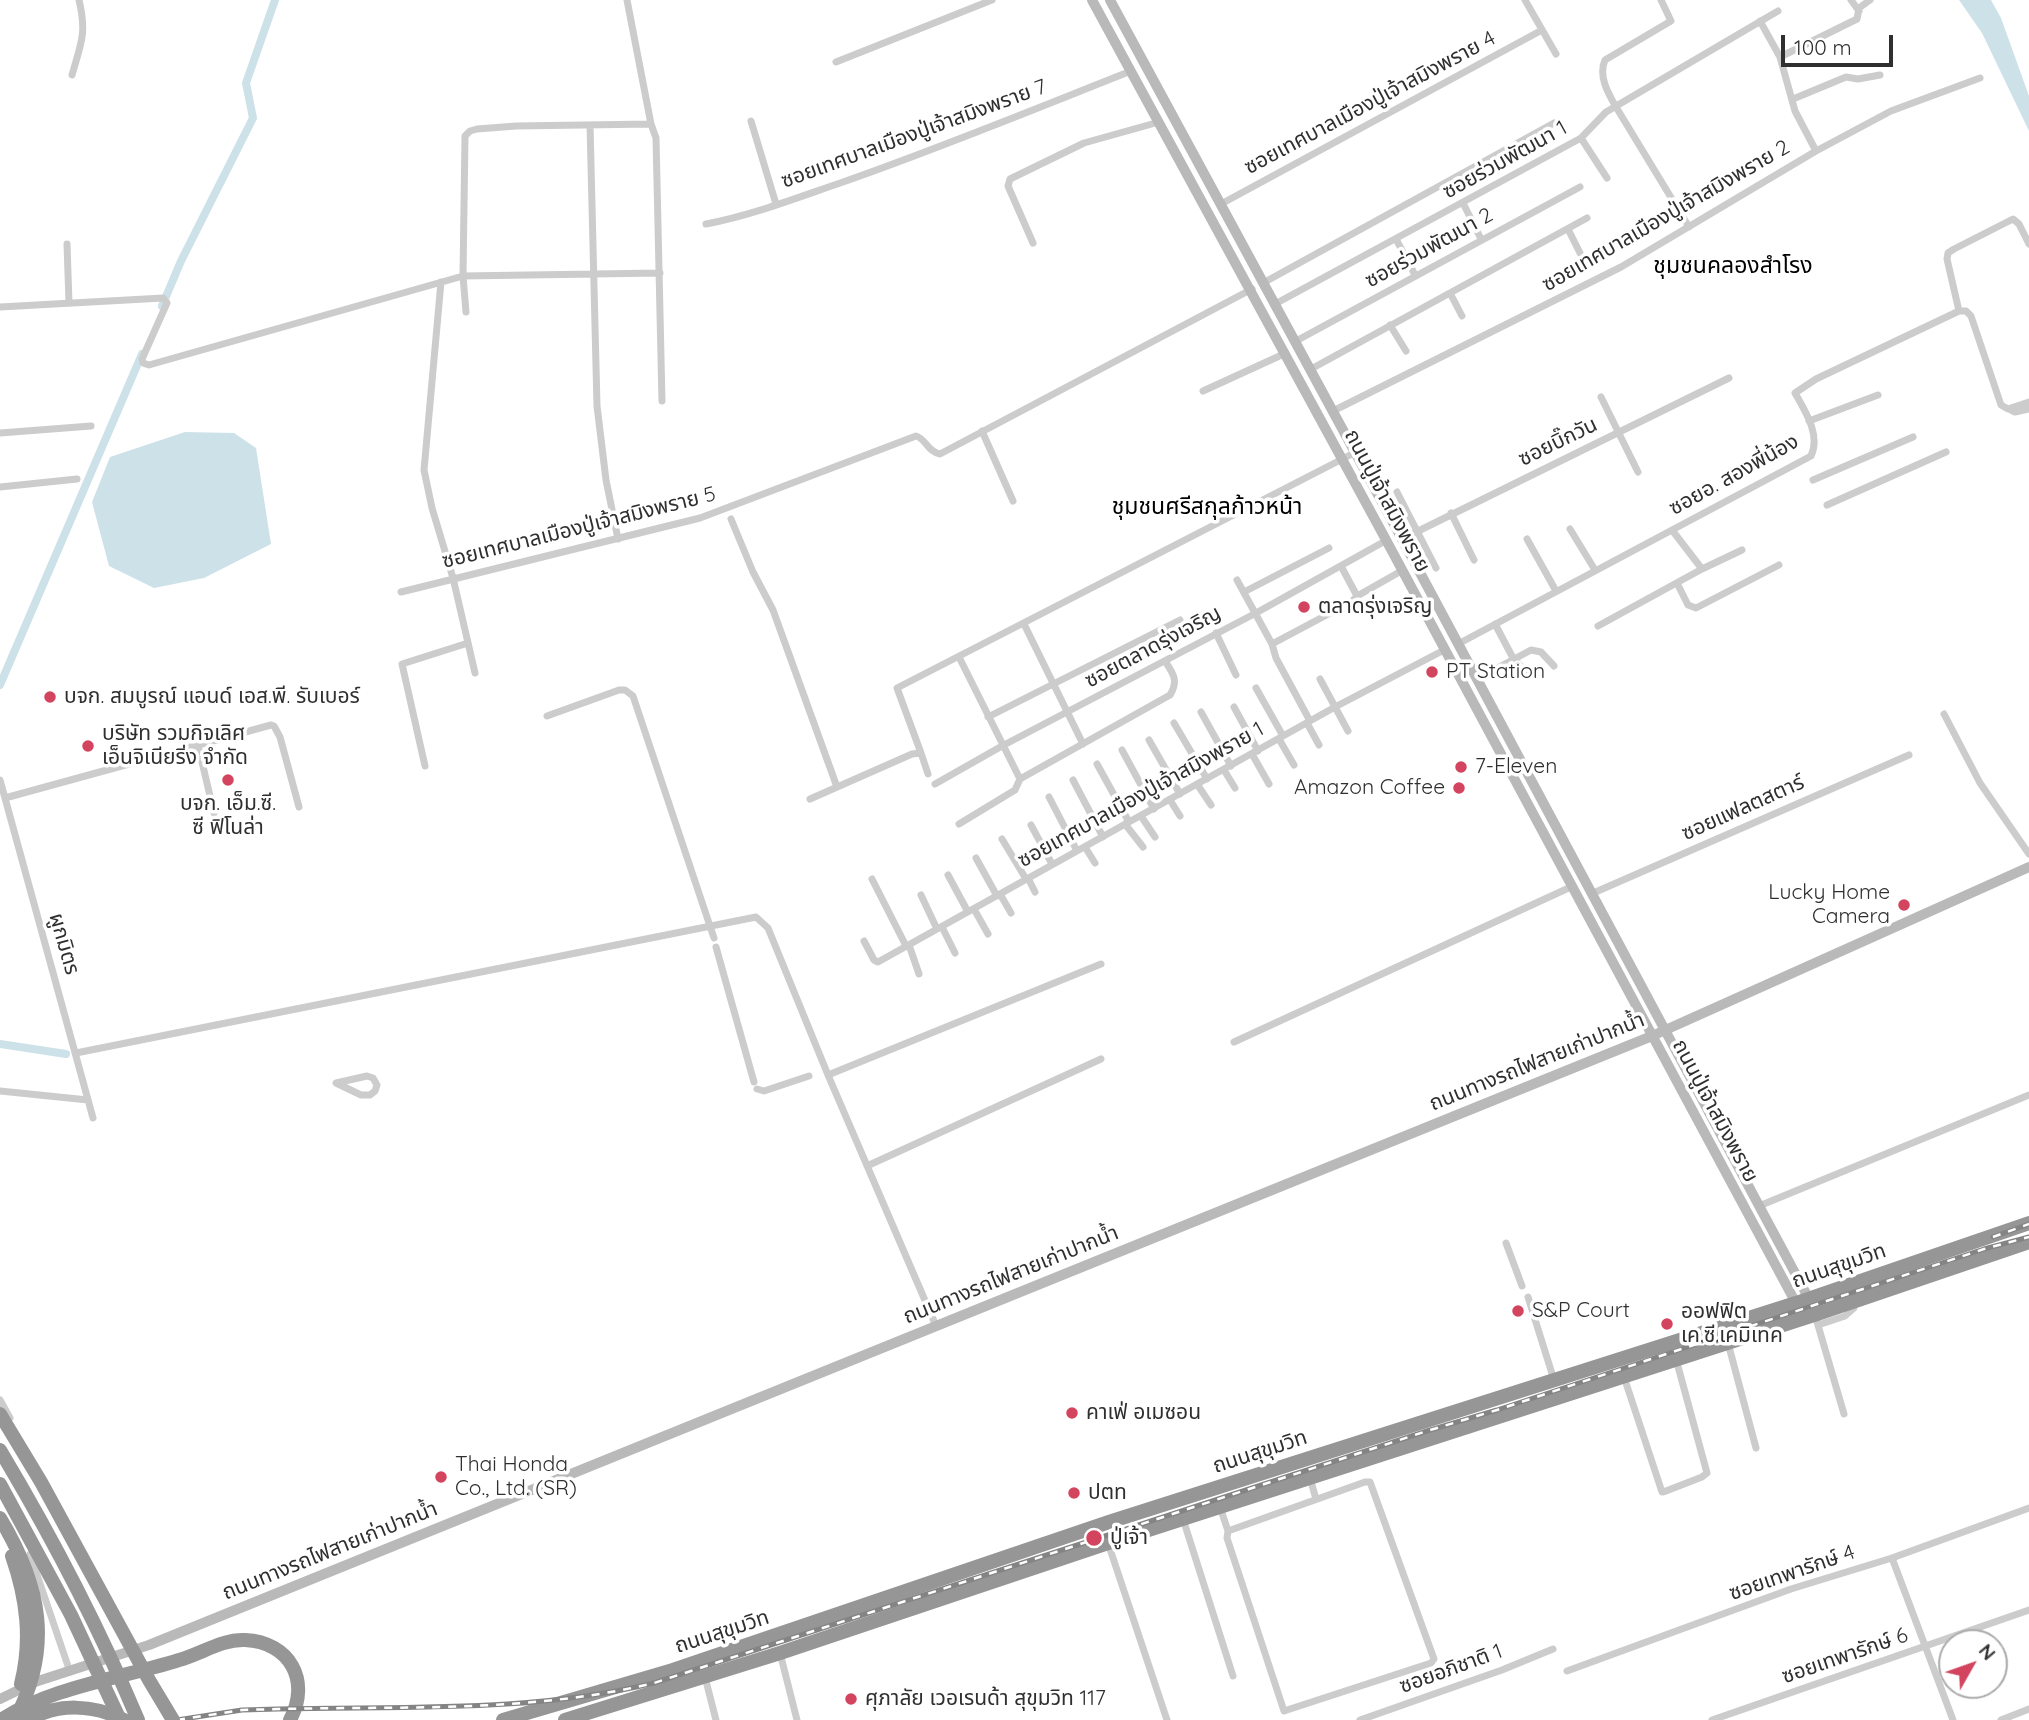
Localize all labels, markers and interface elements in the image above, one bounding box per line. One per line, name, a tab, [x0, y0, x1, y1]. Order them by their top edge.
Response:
scale bar	[1784, 21, 1896, 65]
street label: ซอยเทศบาลเมืองปู่เจ้าสมิงพราย 4	[1240, 26, 1500, 180]
text: 100 m	[1794, 34, 1852, 60]
street label: ซอยเทศบาลเมืองปู่เจ้าสมิงพราย 7	[778, 74, 1050, 194]
street label: ซอยร่วมพัฒนา 1	[1438, 115, 1572, 205]
street label: ซอยเทศบาลเมืองปู่เจ้าสมิงพราย 2	[1538, 135, 1794, 297]
street label: ซอยร่วมพัฒนา 2	[1361, 203, 1497, 293]
district label: ชุมชนคลองสำโรง	[1653, 252, 1813, 280]
street label: ซอยบิ๊กวัน	[1514, 412, 1602, 472]
street label: ถนนปู่เจ้าสมิงพราย	[1339, 425, 1435, 577]
street label: ซอยอ. สองพี่น้อง	[1665, 429, 1803, 521]
street label: ซอยเทศบาลเมืองปู่เจ้าสมิงพราย 5	[440, 482, 718, 574]
district label: ชุมชนศรีสกุลก้าวหน้า	[1112, 493, 1302, 521]
place label: ตลาดรุ่งเจริญ	[1318, 594, 1432, 620]
marker: ตลาดรุ่งเจริญ	[1296, 599, 1312, 615]
street label: ซอยตลาดรุ่งเจริญ	[1081, 601, 1225, 693]
place label: PT Station	[1446, 659, 1545, 685]
marker: PT Station	[1424, 664, 1440, 680]
place label: บจก. สมบูรณ์ แอนด์ เอส.พี. รับเบอร์	[64, 684, 360, 710]
marker: บจก. สมบูรณ์ แอนด์ เอส.พี. รับเบอร์	[42, 689, 58, 705]
street label: ซอยเทศบาลเมืองปู่เจ้าสมิงพราย 1	[1014, 717, 1268, 873]
place label: บริษัท รวมกิจเลิศ เอ็นจิเนียริ่ง จำกัด	[102, 721, 248, 771]
marker: บริษัท รวมกิจเลิศ เอ็นจิเนียริ่ง จำกัด	[80, 738, 96, 754]
place label: 7-Eleven	[1475, 754, 1557, 780]
marker: 7-Eleven	[1453, 759, 1469, 775]
street label: ซอยแฟลตสตาร์	[1678, 770, 1808, 846]
marker: บจก. เอ็ม.ซี. ซี ฟิโนล่า	[220, 772, 236, 788]
place label: Amazon Coffee	[1294, 775, 1445, 801]
marker: Amazon Coffee	[1451, 780, 1467, 796]
place label: บจก. เอ็ม.ซี. ซี ฟิโนล่า	[180, 791, 276, 841]
place label: Lucky Home Camera	[1768, 880, 1890, 930]
marker: Lucky Home Camera	[1896, 897, 1912, 913]
street label: ผูกมิตร	[43, 910, 85, 978]
street label: ถนนทางรถไฟสายเก่าปากน้ำ	[1426, 1007, 1648, 1117]
street label: ถนนปู่เจ้าสมิงพราย	[1667, 1035, 1763, 1187]
street label: ถนนทางรถไฟสายเก่าปากน้ำ	[900, 1220, 1122, 1330]
street label: ถนนสุขุมวิท	[1789, 1238, 1889, 1294]
place label: S&P Court	[1532, 1298, 1630, 1324]
place label: ออฟฟิต เค.ซี.เคมิเทค	[1681, 1299, 1783, 1349]
marker: S&P Court	[1510, 1303, 1526, 1319]
marker: ออฟฟิต เค.ซี.เคมิเทค	[1659, 1316, 1675, 1332]
place label: คาเฟ่ อเมซอน	[1086, 1400, 1201, 1426]
marker: คาเฟ่ อเมซอน	[1064, 1405, 1080, 1421]
street label: ถนนสุขุมวิท	[1210, 1425, 1310, 1479]
place label: Thai Honda Co., Ltd. (SR)	[455, 1452, 577, 1502]
marker: Thai Honda Co., Ltd. (SR)	[433, 1469, 449, 1485]
place label: ปตท	[1088, 1480, 1127, 1506]
marker: ปตท	[1066, 1485, 1082, 1501]
street label: ถนนทางรถไฟสายเก่าปากน้ำ	[219, 1496, 441, 1606]
place label: ปู่เจ้า	[1110, 1525, 1148, 1551]
marker: ปู่เจ้า	[1084, 1528, 1104, 1548]
street label: ซอยเทพารักษ์ 4	[1726, 1540, 1858, 1606]
street label: ถนนสุขุมวิท	[672, 1605, 772, 1659]
street label: ซอยเทพารักษ์ 6	[1779, 1623, 1911, 1689]
north arrow	[1938, 1629, 2008, 1699]
street label: ซอยอภิชาติ 1	[1396, 1639, 1506, 1699]
text: N	[1974, 1639, 2001, 1665]
place label: ศุภาลัย เวอเรนด้า สุขุมวิท 117	[865, 1686, 1106, 1712]
marker: ศุภาลัย เวอเรนด้า สุขุมวิท 117	[843, 1691, 859, 1707]

